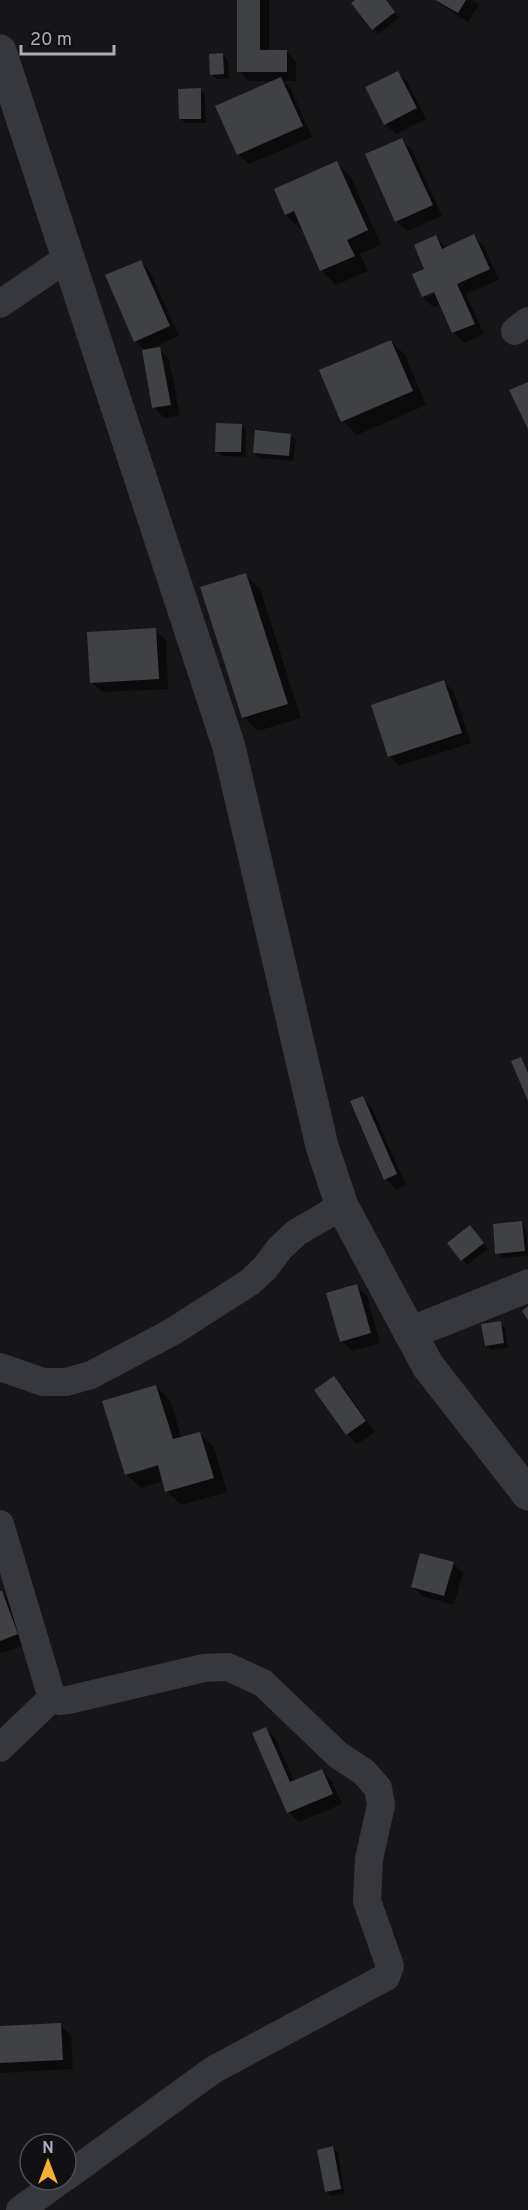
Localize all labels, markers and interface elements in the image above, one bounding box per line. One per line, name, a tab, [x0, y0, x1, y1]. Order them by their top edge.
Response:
scale bar	[21, 18, 114, 56]
text: 20 m	[30, 29, 72, 52]
north arrow	[18, 2132, 78, 2192]
text: N	[42, 2139, 54, 2159]

